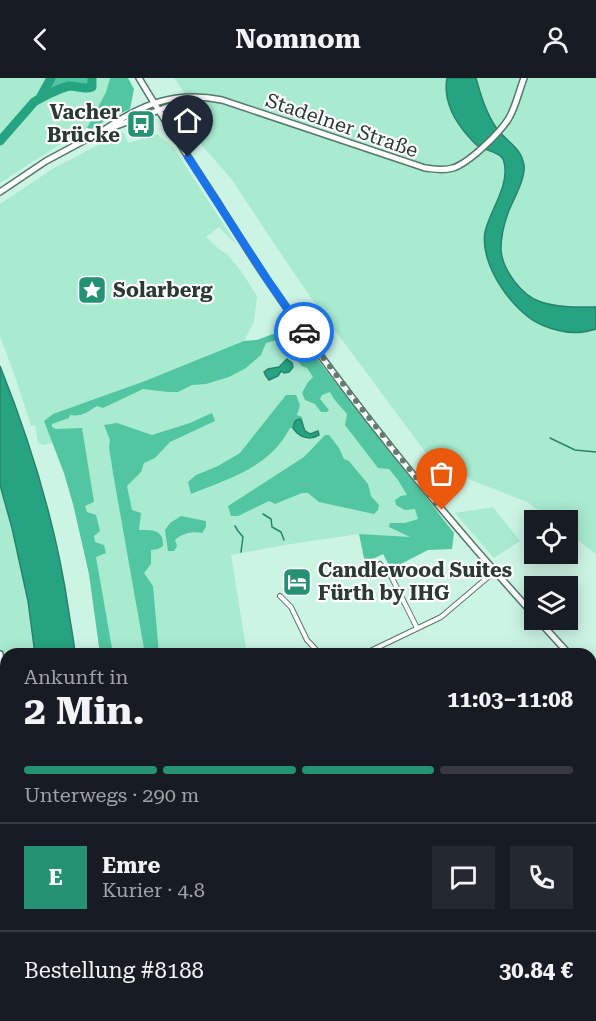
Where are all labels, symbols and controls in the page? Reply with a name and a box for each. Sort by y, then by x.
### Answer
icon: back [24,23,57,56]
text: Nomnom [235,23,361,55]
icon: person [539,23,572,56]
street label: Stadelner Straße [263,88,421,162]
pin [162,95,213,157]
place label: Vacher Brücke [47,100,120,147]
icon: home [171,104,204,137]
bus stop icon: Vacher Brücke [125,108,157,140]
place icon: Solarberg [76,274,108,306]
place label: Solarberg [113,278,213,302]
courier [274,302,334,362]
icon: car [288,316,321,349]
pin [416,448,467,510]
icon: bag [425,457,458,490]
map controls [524,510,578,630]
button: locate [524,510,578,564]
place label: Candlewood Suites Fürth by IHG [318,558,512,605]
hotel icon: Candlewood Suites Fürth by IHG [281,566,313,598]
button: layers [524,576,578,630]
text: Ankunft in [24,665,128,689]
text: 11:03–11:08 [447,687,573,712]
text: 2 Min. [24,688,145,734]
text: Unterwegs · 290 m [24,783,199,807]
button: chat [432,846,495,909]
button: phone [510,846,573,909]
text: Emre [102,853,160,878]
text: E [48,865,63,890]
text: Kurier · 4.8 [102,878,205,902]
text: Bestellung #8188 [24,958,204,983]
text: 30.84 € [499,958,573,983]

